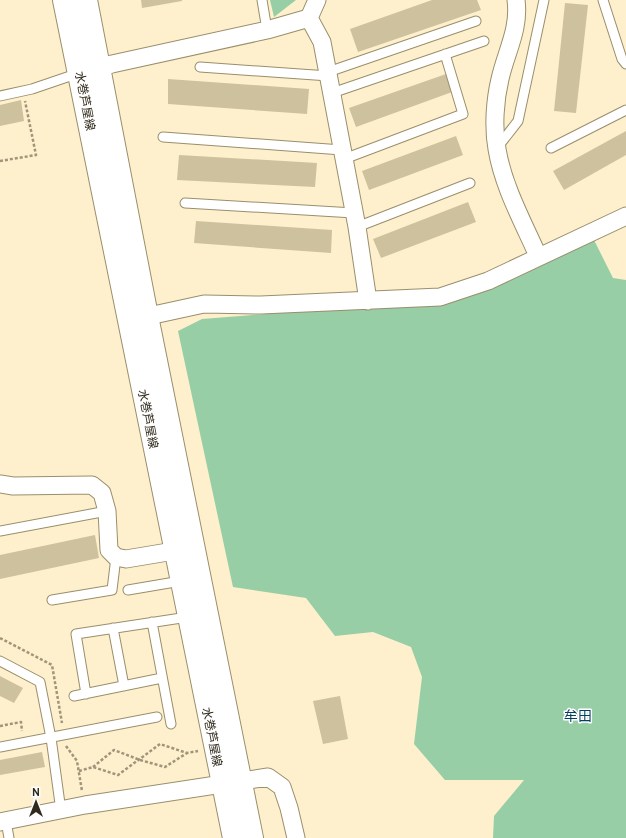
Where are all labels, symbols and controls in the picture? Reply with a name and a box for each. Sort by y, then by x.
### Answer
street label: 水巻芦屋線 [70,70,98,132]
street label: 水巻芦屋線 [133,388,161,450]
street label: 水巻芦屋線 [197,706,225,768]
district label: 牟田 [564,709,592,726]
north arrow [16,782,56,822]
text: N [32,786,40,800]

